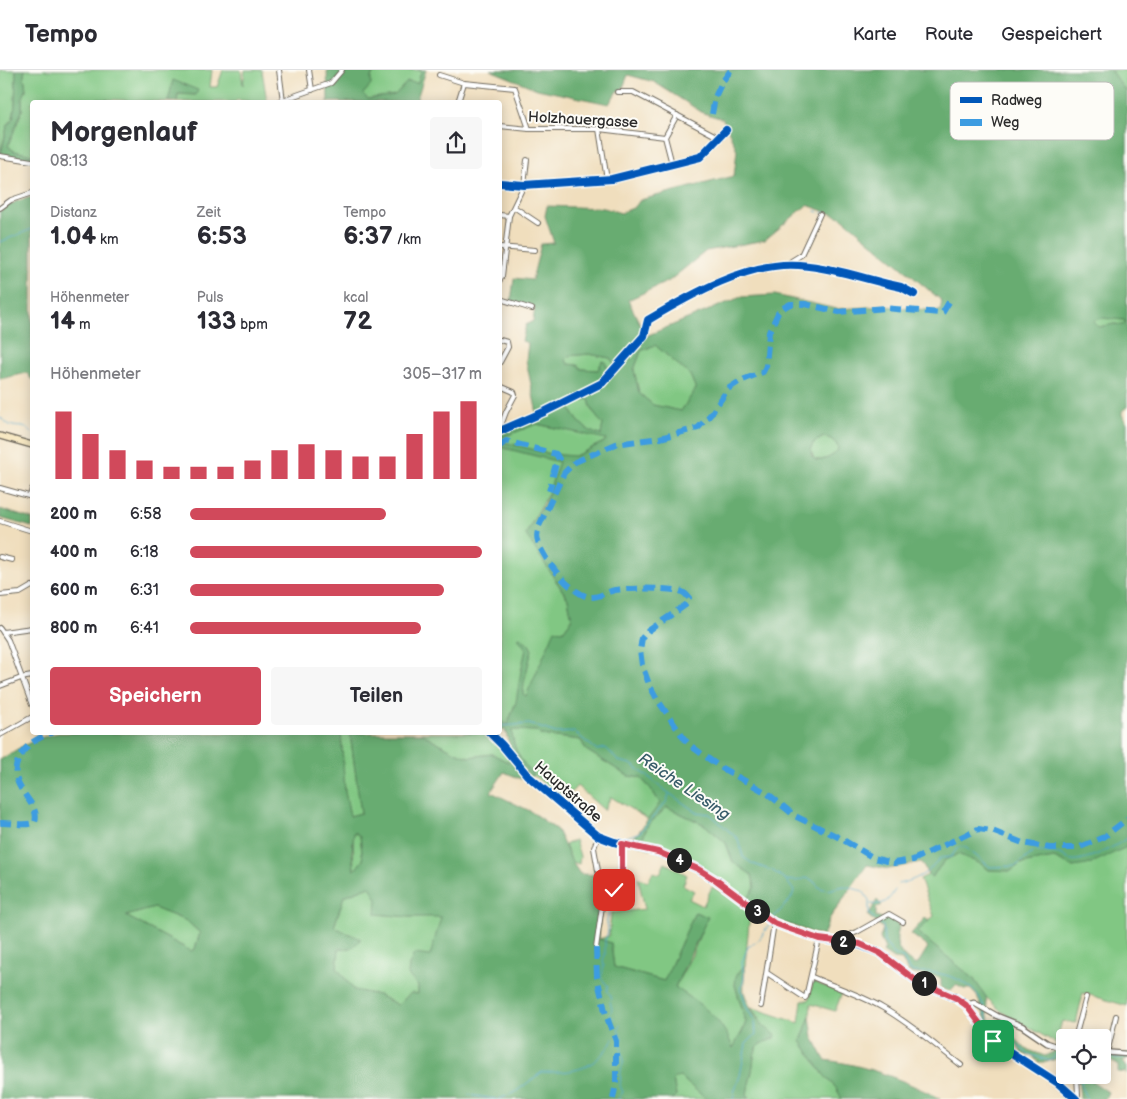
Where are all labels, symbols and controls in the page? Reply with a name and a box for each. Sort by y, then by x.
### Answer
text: Tempo [25,20,98,49]
text: Karte [853,24,897,45]
text: Route [925,24,973,45]
text: Gespeichert [1001,24,1102,45]
legend [950,82,1114,140]
text: Radweg [991,92,1042,109]
street label: Holzhauergasse [528,108,639,132]
text: Weg [991,114,1019,131]
text: Morgenlauf [50,116,197,149]
button: share [430,117,482,169]
text: 08:13 [50,152,88,171]
text: Distanz [50,204,97,221]
text: Zeit [197,204,221,221]
text: Tempo [343,204,386,221]
text: 1.04 [50,221,96,252]
text: 6:53 [197,221,247,252]
text: 6:37 [343,221,393,252]
text: km [96,231,119,248]
text: /km [393,231,421,248]
text: Höhenmeter [50,289,129,306]
text: Puls [197,289,223,306]
text: kcal [343,289,368,306]
text: 14 [50,306,75,337]
text: 133 [197,306,236,337]
text: 72 [343,306,372,337]
text: m [75,316,91,333]
text: bpm [236,316,268,333]
text: Höhenmeter [50,365,140,384]
text: 305–317 m [403,365,482,384]
text: 200 m [50,505,97,524]
text: 6:58 [130,505,162,524]
text: 400 m [50,543,97,562]
text: 6:18 [130,543,159,562]
text: 600 m [50,581,98,600]
text: 6:31 [130,581,159,600]
text: 800 m [50,619,98,638]
text: 6:41 [130,619,159,638]
button: Speichern [50,667,261,725]
button: Teilen [271,667,482,725]
water label: Reiche Liesing [635,749,733,825]
street label: Hauptstraße [530,757,606,827]
pin: 4 [666,848,692,872]
text: 4 [675,852,684,869]
pin [593,869,635,911]
icon: check [600,876,628,904]
pin: 3 [744,898,770,924]
text: 3 [753,903,762,920]
pin: 2 [830,930,856,954]
text: 2 [839,934,848,951]
pin: 1 [912,970,936,996]
text: 1 [922,975,927,992]
pin [972,1020,1014,1062]
icon: arrive [979,1027,1007,1055]
map controls [1056,1029,1111,1084]
button: locate [1056,1029,1111,1084]

